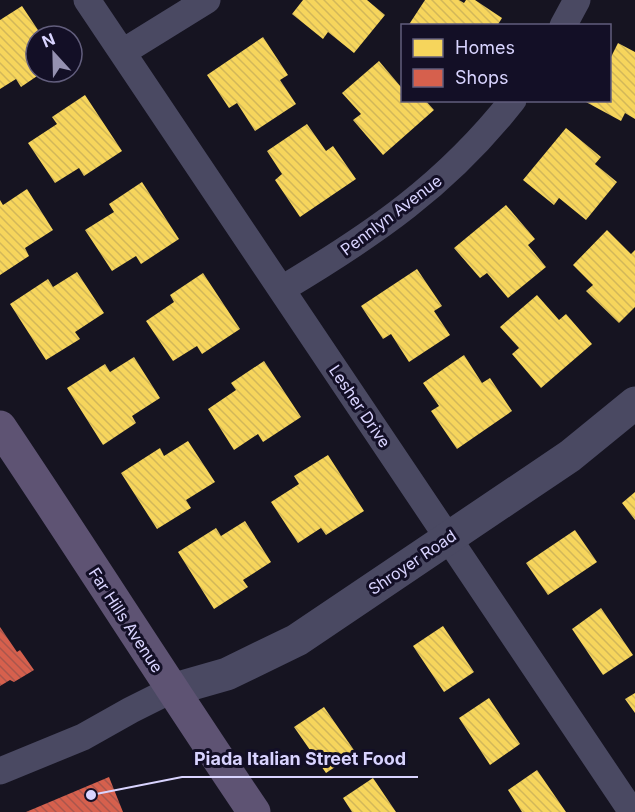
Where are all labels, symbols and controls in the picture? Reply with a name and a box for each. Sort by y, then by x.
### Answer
north arrow [24,24,84,84]
legend [401,24,611,102]
text: N [39,29,58,52]
text: Homes [455,37,515,58]
text: Shops [455,67,509,88]
street label: Pennlyn Avenue [336,170,446,260]
street label: Lesher Drive [325,361,395,451]
street label: Shroyer Road [364,525,460,599]
street label: Far Hills Avenue [85,564,167,676]
callout: Piada Italian Street Food [182,741,418,777]
text: Piada Italian Street Food [194,748,406,769]

